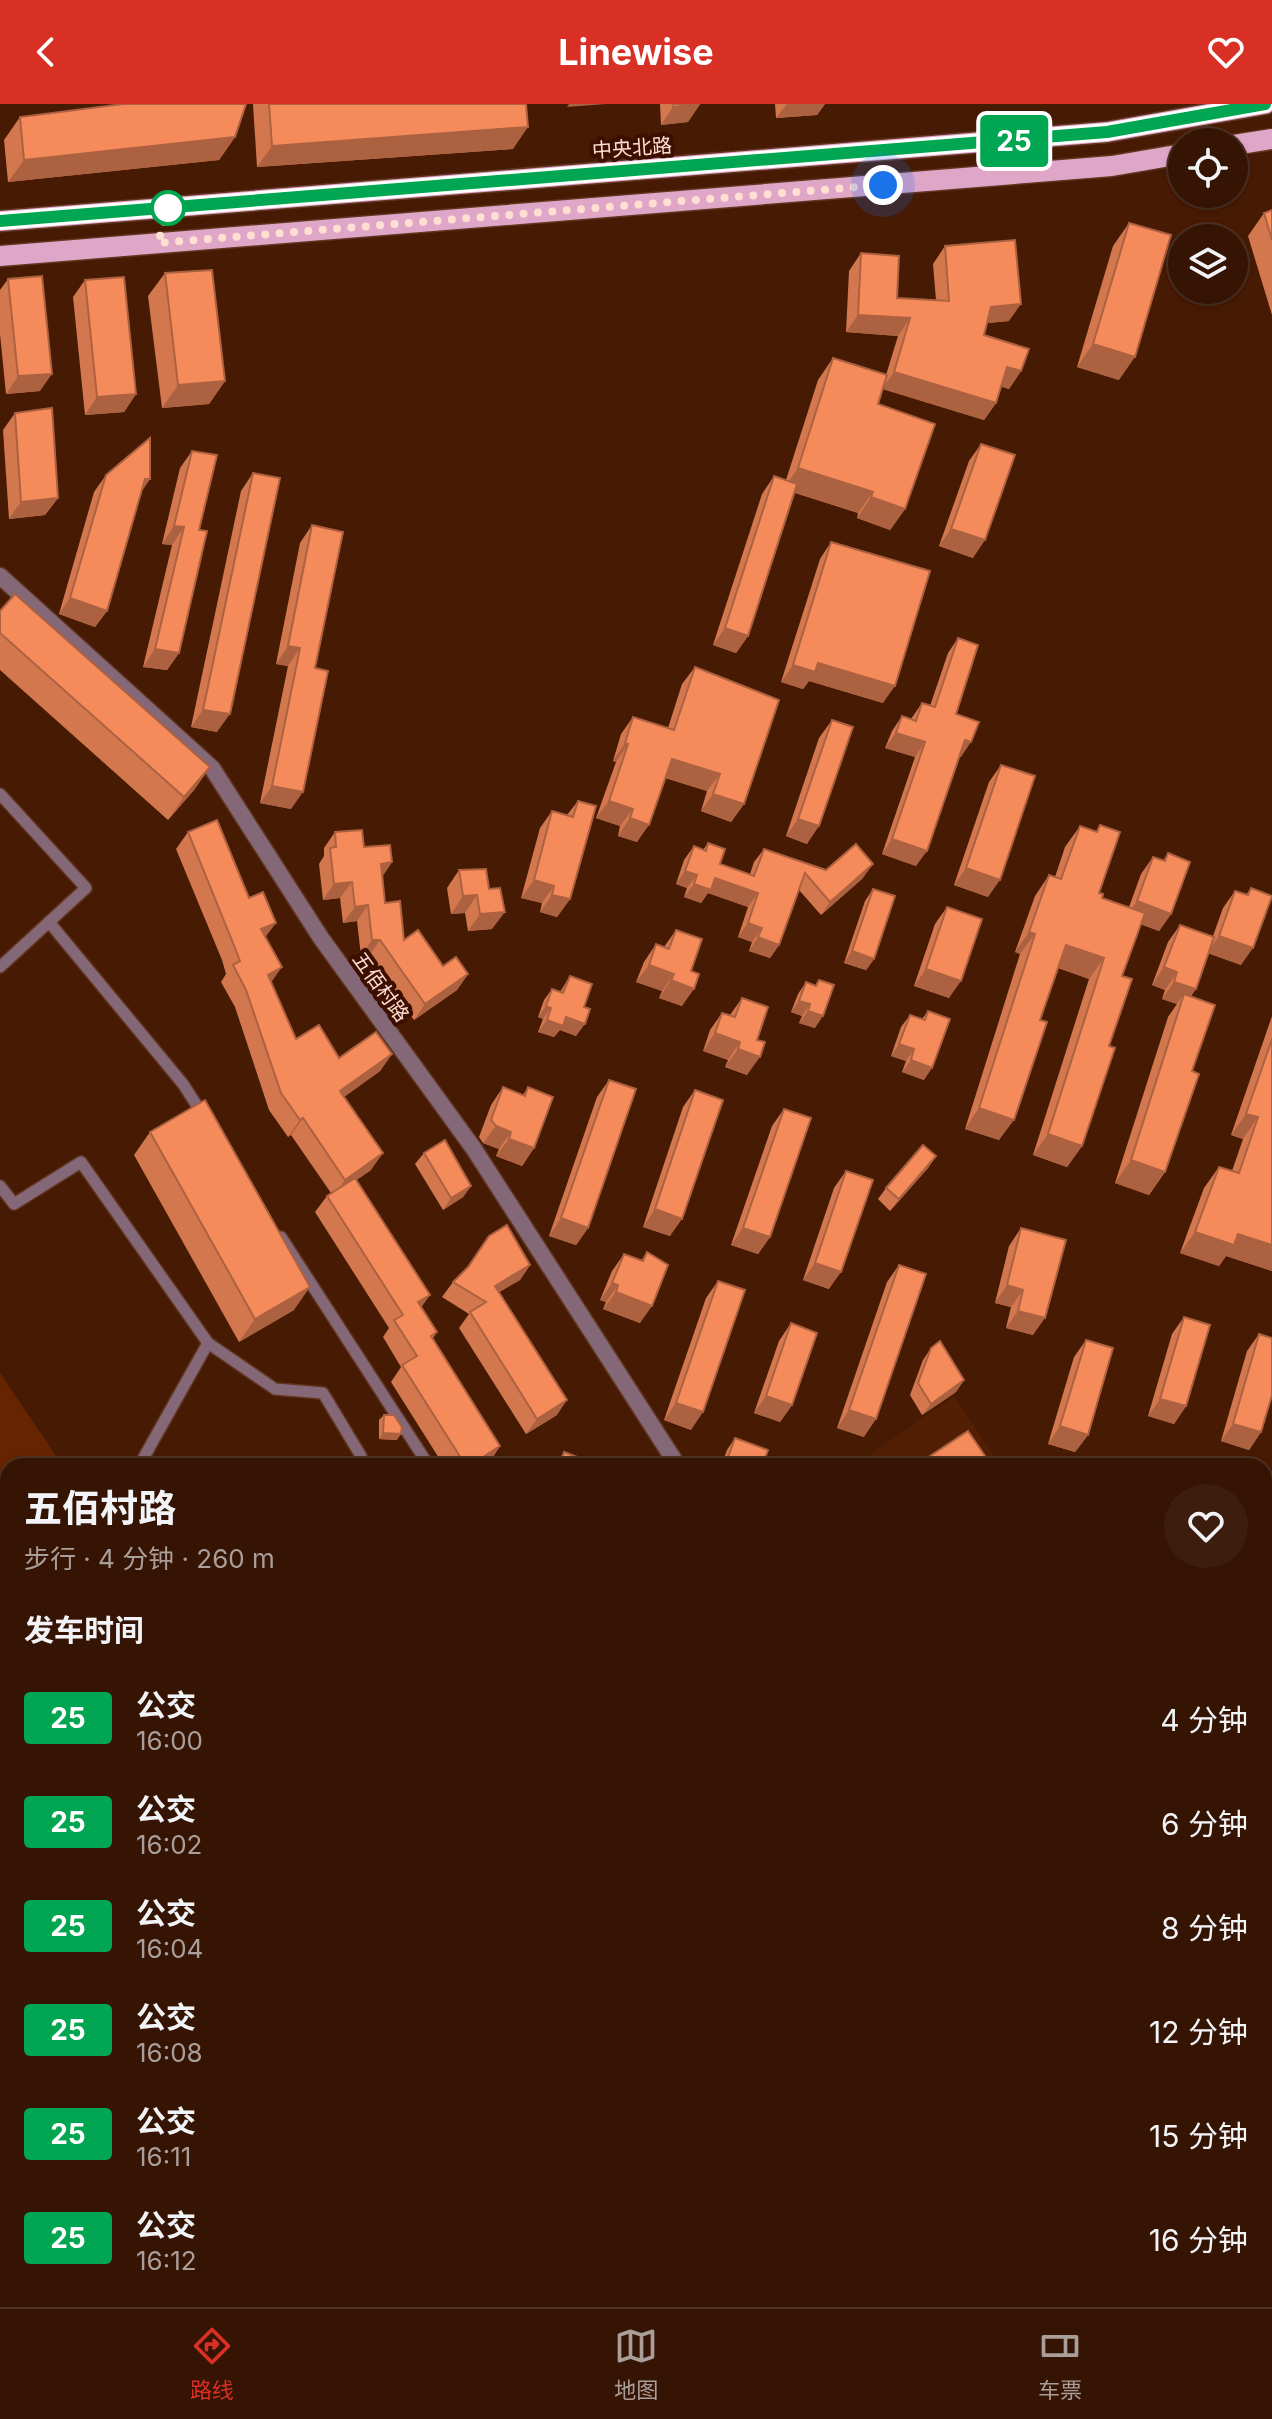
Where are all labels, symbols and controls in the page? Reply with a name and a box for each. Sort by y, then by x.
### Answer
icon: back [24,30,68,74]
text: Linewise [558,30,714,74]
icon: heart [1204,30,1248,74]
line badge: 25 [978,115,1050,167]
text: 25 [996,124,1032,158]
map controls [1168,128,1248,304]
button: locate [1168,128,1248,208]
street label: 中央北路 [591,133,673,163]
your location [863,165,903,205]
unlabelled marker [151,191,185,225]
button: layers [1168,224,1248,304]
street label: 五佰村路 [348,948,414,1026]
button: heart [1164,1484,1248,1568]
text: 五佰村路 [24,1485,176,1531]
text: 步行 · 4 分钟 · 260 m [24,1543,275,1574]
text: 发车时间 [24,1612,144,1648]
text: 公交 [136,1687,196,1723]
text: 25 [50,1701,86,1735]
text: 4 分钟 [1160,1702,1248,1738]
text: 16:00 [136,1725,203,1756]
text: 公交 [136,1791,196,1827]
text: 25 [50,1805,86,1839]
text: 6 分钟 [1161,1806,1248,1842]
text: 16:02 [136,1829,202,1860]
text: 公交 [136,1895,196,1931]
text: 25 [50,1909,86,1943]
text: 8 分钟 [1161,1910,1248,1946]
text: 16:04 [136,1933,203,1964]
text: 公交 [136,1999,196,2035]
text: 25 [50,2013,86,2047]
text: 12 分钟 [1149,2014,1248,2050]
text: 16:08 [136,2037,203,2068]
text: 公交 [136,2103,196,2139]
text: 25 [50,2117,86,2151]
text: 15 分钟 [1149,2118,1248,2154]
text: 16:11 [136,2141,191,2172]
text: 公交 [136,2207,196,2243]
text: 25 [50,2221,86,2255]
text: 16 分钟 [1149,2222,1248,2258]
text: 16:12 [136,2245,197,2276]
tab: 路线 [190,2324,234,2404]
tab: 地图 [614,2324,658,2404]
tab: 车票 [1038,2324,1082,2404]

